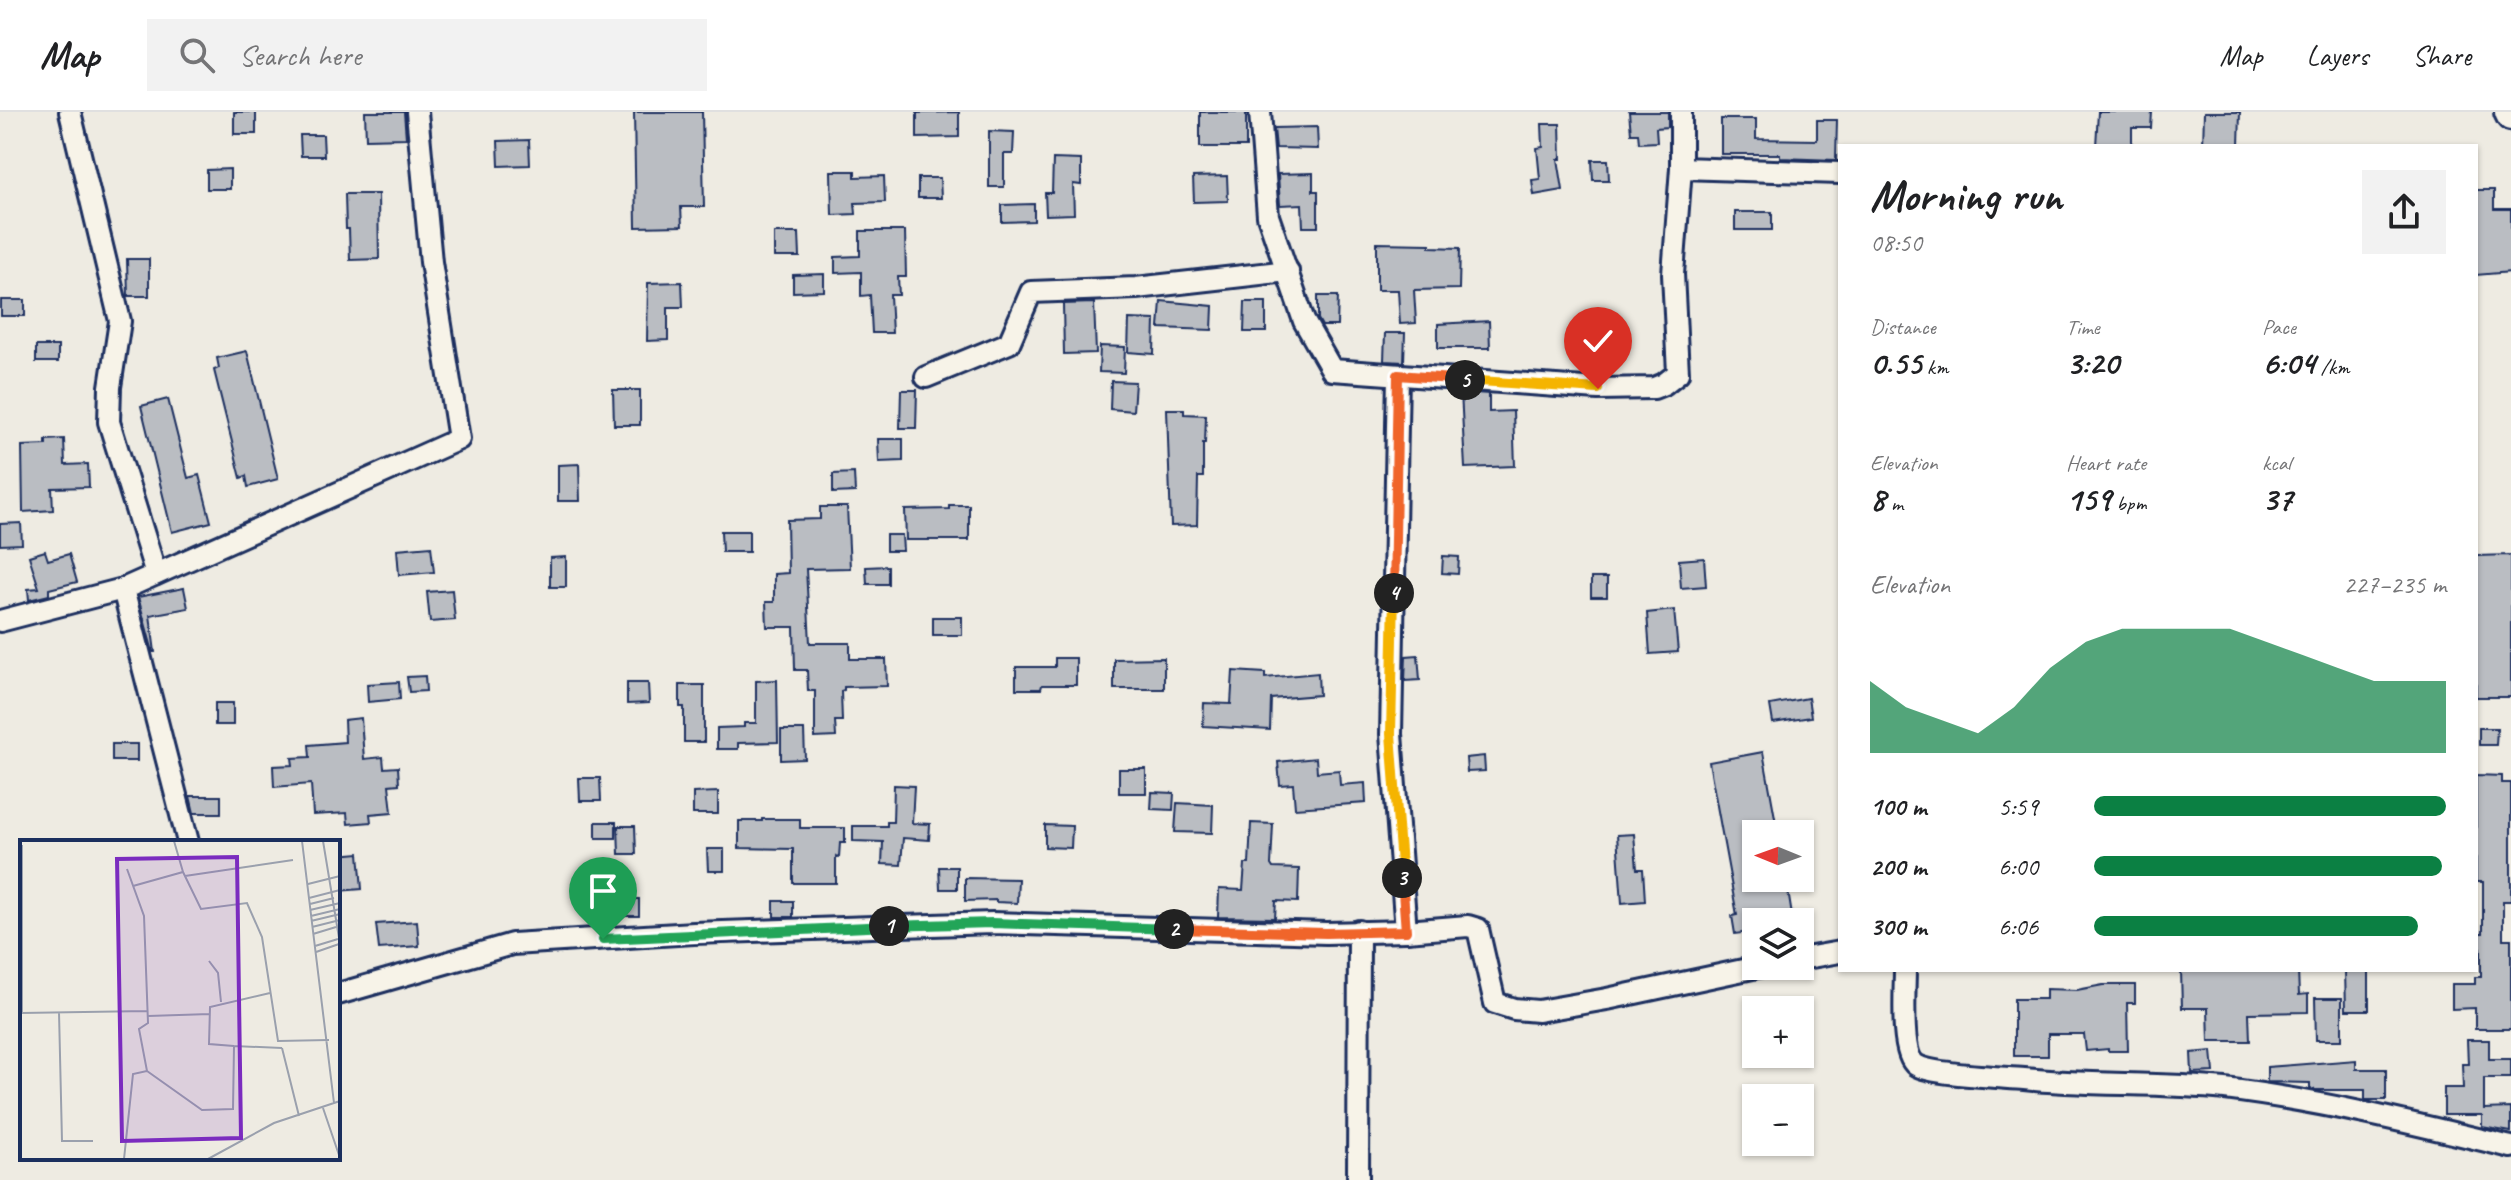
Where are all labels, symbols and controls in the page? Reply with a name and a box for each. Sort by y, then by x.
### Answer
search box [147,19,707,91]
text: Map [40,32,99,79]
icon: search [175,33,219,77]
text: Search here [239,36,361,74]
text: Map [2220,38,2263,73]
text: Layers [2307,38,2368,73]
text: Share [2412,38,2471,73]
text: Morning run [1870,168,2062,223]
button: share [2362,170,2446,254]
text: 08:50 [1870,226,1922,259]
pin [1564,307,1632,389]
text: Distance [1870,313,1936,341]
text: Time [2066,313,2100,341]
text: Pace [2262,313,2296,341]
icon: check [1576,319,1620,363]
text: 0.55 [1870,341,1922,384]
text: 3:20 [2066,341,2119,384]
text: 6:04 [2262,341,2315,384]
text: km [1922,353,1948,381]
text: /km [2315,353,2349,381]
pin: 5 [1445,360,1485,400]
text: 5 [1460,366,1470,394]
text: Elevation [1870,449,1938,477]
text: Heart rate [2066,449,2146,477]
text: kcal [2262,449,2291,477]
text: 8 [1870,477,1885,520]
text: 159 [2066,477,2111,520]
text: 37 [2262,477,2292,520]
text: m [1885,489,1903,517]
text: bpm [2111,489,2146,517]
text: Elevation [1870,568,1950,601]
text: 227–235 m [2343,568,2446,601]
pin: 4 [1374,573,1414,613]
text: 4 [1389,579,1399,607]
text: 100 m [1870,790,1926,823]
text: 5:59 [1998,790,2038,823]
north arrow [1742,820,1814,892]
map controls [1742,820,1814,1156]
inset map [20,840,340,1160]
text: 200 m [1870,850,1926,883]
text: 6:00 [1998,850,2038,883]
pin [569,857,637,939]
pin: 3 [1382,858,1422,898]
text: 3 [1397,864,1407,892]
icon: arrive [581,869,625,913]
pin: 1 [869,906,909,946]
button: layers [1742,908,1814,980]
pin: 2 [1154,909,1194,949]
text: 300 m [1870,910,1926,943]
text: 6:06 [1998,910,2038,943]
text: 1 [884,912,894,940]
text: 2 [1169,915,1179,943]
button: + [1742,996,1814,1068]
button: − [1742,1084,1814,1156]

